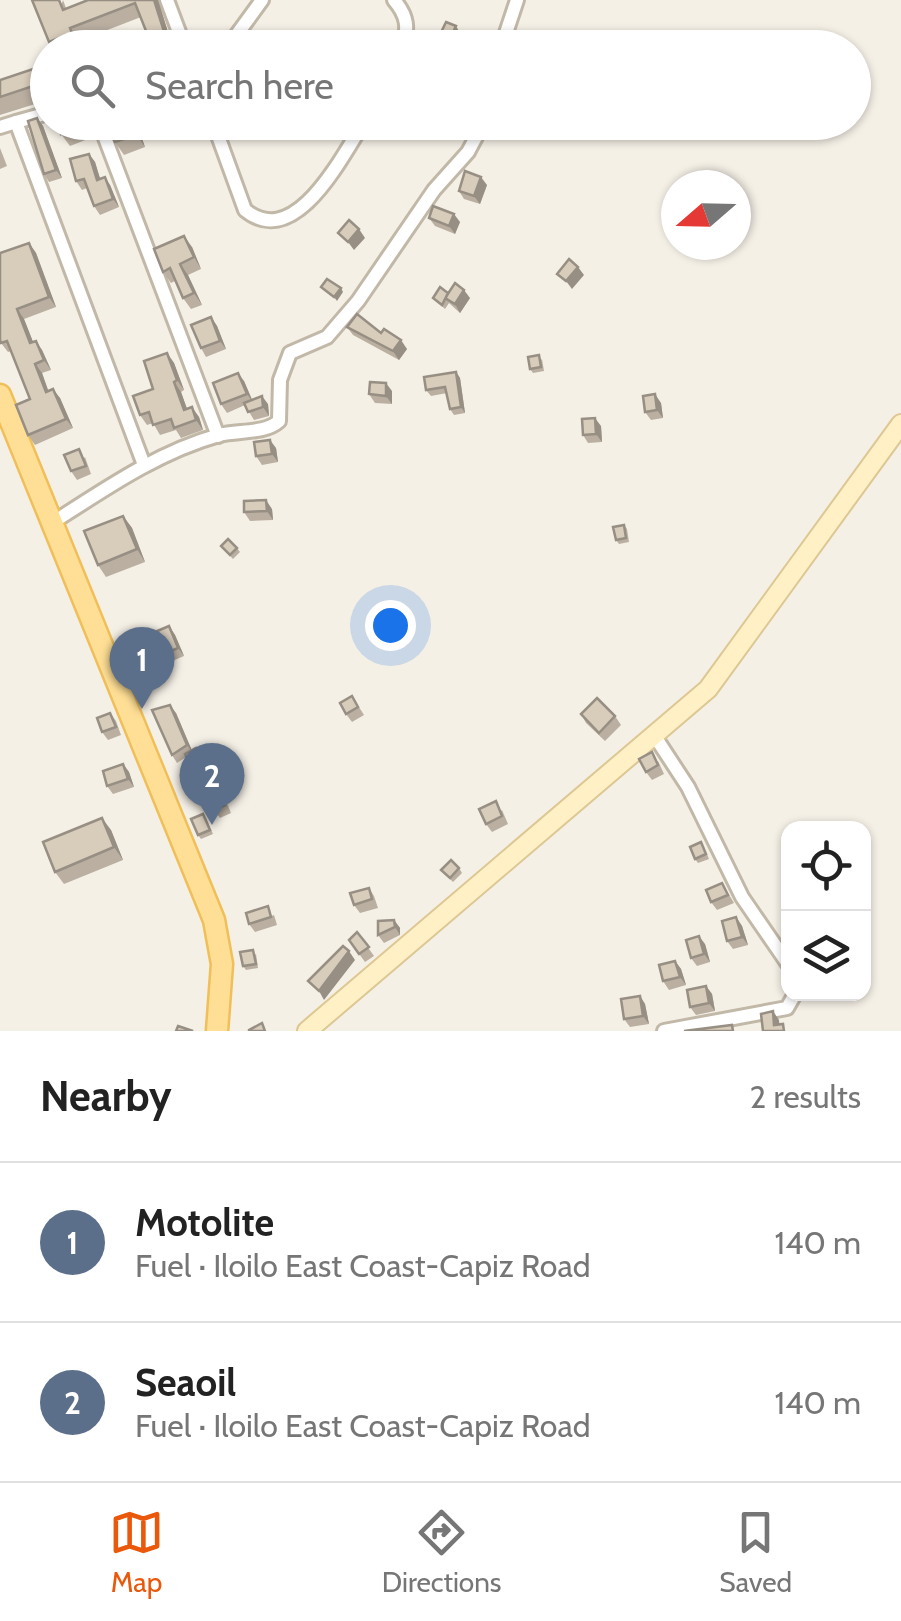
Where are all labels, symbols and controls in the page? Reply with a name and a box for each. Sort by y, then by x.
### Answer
search box [30,30,871,140]
icon: search [65,58,120,113]
text: Search here [145,62,334,109]
north arrow [661,170,751,260]
your location [365,600,416,651]
pin: 1 [110,626,174,709]
pin: 2 [180,742,244,825]
map controls [781,821,871,1001]
button: locate [781,821,871,911]
button: layers [781,911,871,1001]
text: Nearby [40,1070,172,1122]
text: 2 results [750,1077,861,1116]
text: Motolite [135,1199,274,1246]
text: 1 [67,1223,78,1262]
text: 140 m [774,1223,861,1262]
text: Fuel · Iloilo East Coast-Capiz Road [135,1246,591,1285]
text: Seaoil [135,1359,236,1406]
text: 2 [64,1383,81,1422]
text: 140 m [774,1383,861,1422]
text: Fuel · Iloilo East Coast-Capiz Road [135,1406,591,1445]
tab: Map [109,1505,164,1599]
tab: Directions [382,1505,501,1599]
tab: Saved [719,1505,792,1599]

